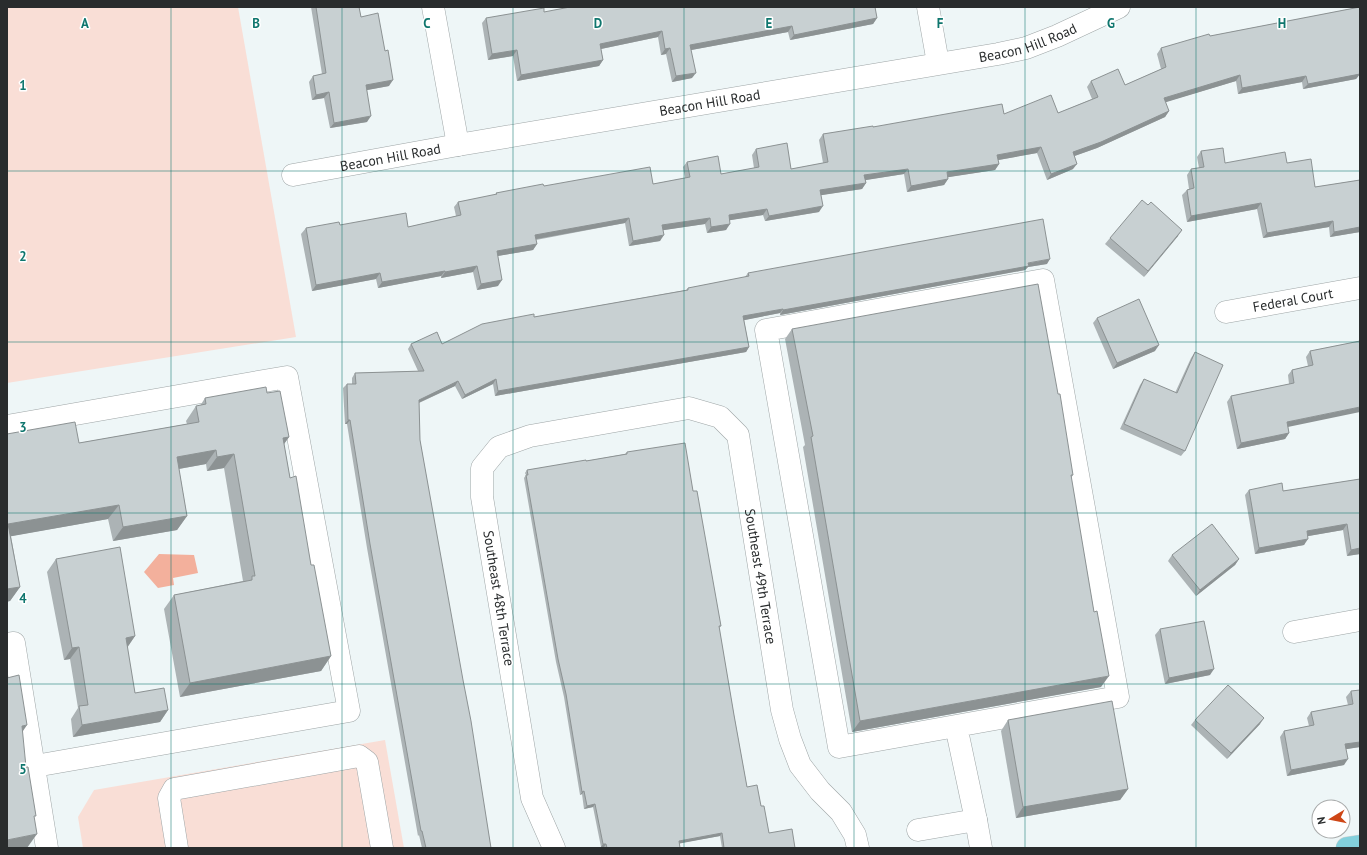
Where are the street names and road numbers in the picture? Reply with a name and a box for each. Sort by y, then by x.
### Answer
street label: Beacon Hill Road [977,19,1080,66]
street label: Beacon Hill Road [658,85,762,120]
street label: Beacon Hill Road [339,139,442,175]
street label: Federal Court [1251,284,1335,316]
street label: Southeast 49th Terrace [741,507,780,645]
street label: Southeast 48th Terrace [479,529,519,667]

